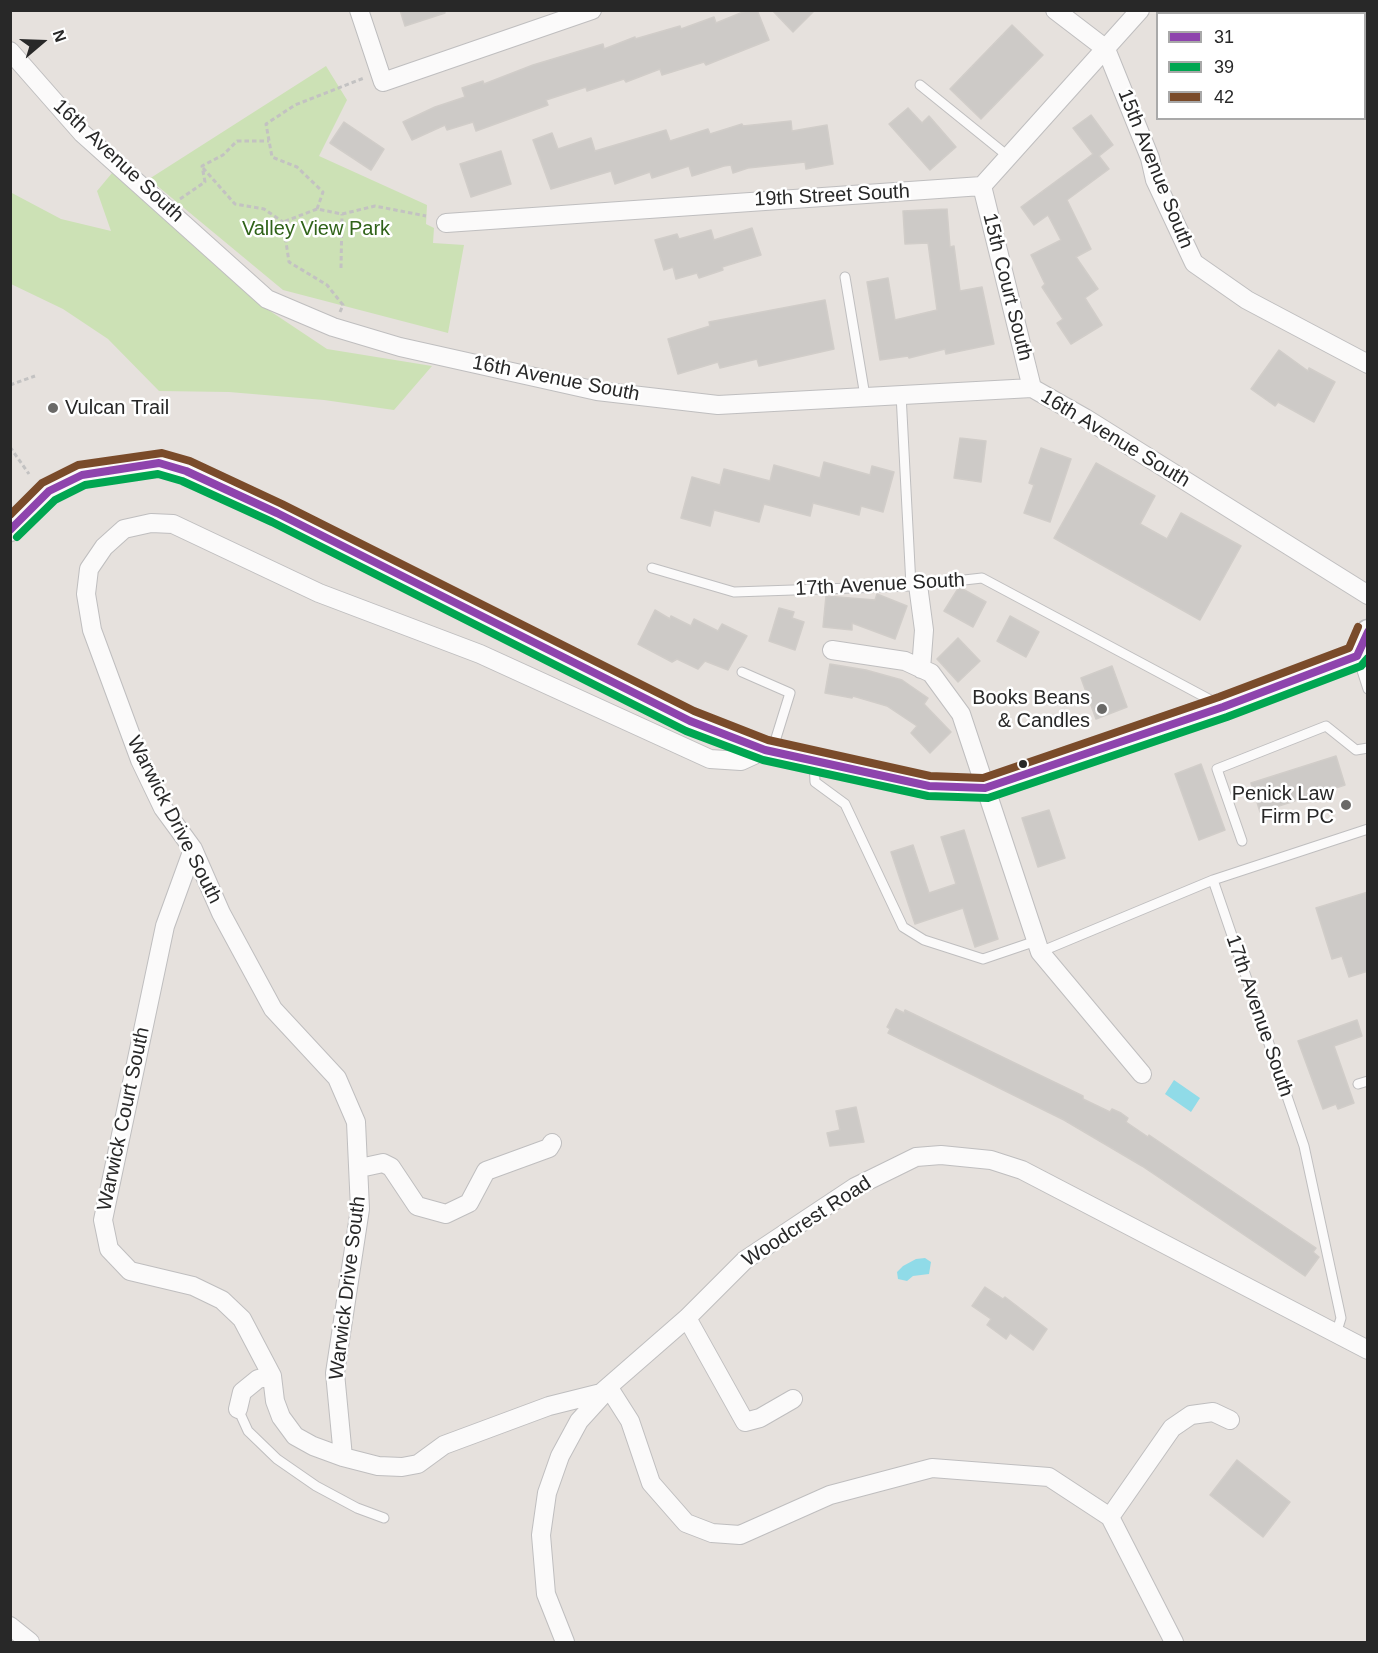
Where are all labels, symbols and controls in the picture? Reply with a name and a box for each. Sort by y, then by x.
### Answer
north arrow [12,12,72,72]
legend [1156,12,1366,120]
text: 31 [1214,27,1234,47]
text: N [50,28,69,44]
text: 39 [1214,57,1234,77]
street label: 15th Avenue South [1112,86,1198,252]
text: 42 [1214,87,1234,107]
street label: 16th Avenue South [48,94,188,228]
street label: 19th Street South [754,180,910,212]
street label: 15th Court South [977,211,1037,363]
park label: Valley View Park [242,217,390,241]
street label: 16th Avenue South [470,351,642,407]
street label: 16th Avenue South [1036,385,1194,493]
place label: Vulcan Trail [65,396,169,420]
marker: Vulcan Trail [46,401,60,415]
street label: 17th Avenue South [795,569,965,601]
place label: Books Beans & Candles [972,686,1090,733]
marker: Books Beans & Candles [1095,702,1109,716]
street label: Warwick Drive South [121,732,227,908]
unlabelled marker [1017,758,1029,770]
place label: Penick Law Firm PC [1232,782,1334,829]
marker: Penick Law Firm PC [1339,798,1353,812]
street label: 17th Avenue South [1220,932,1298,1100]
street label: Warwick Court South [93,1025,155,1213]
street label: Woodcrest Road [738,1171,876,1273]
street label: Warwick Drive South [325,1195,371,1381]

